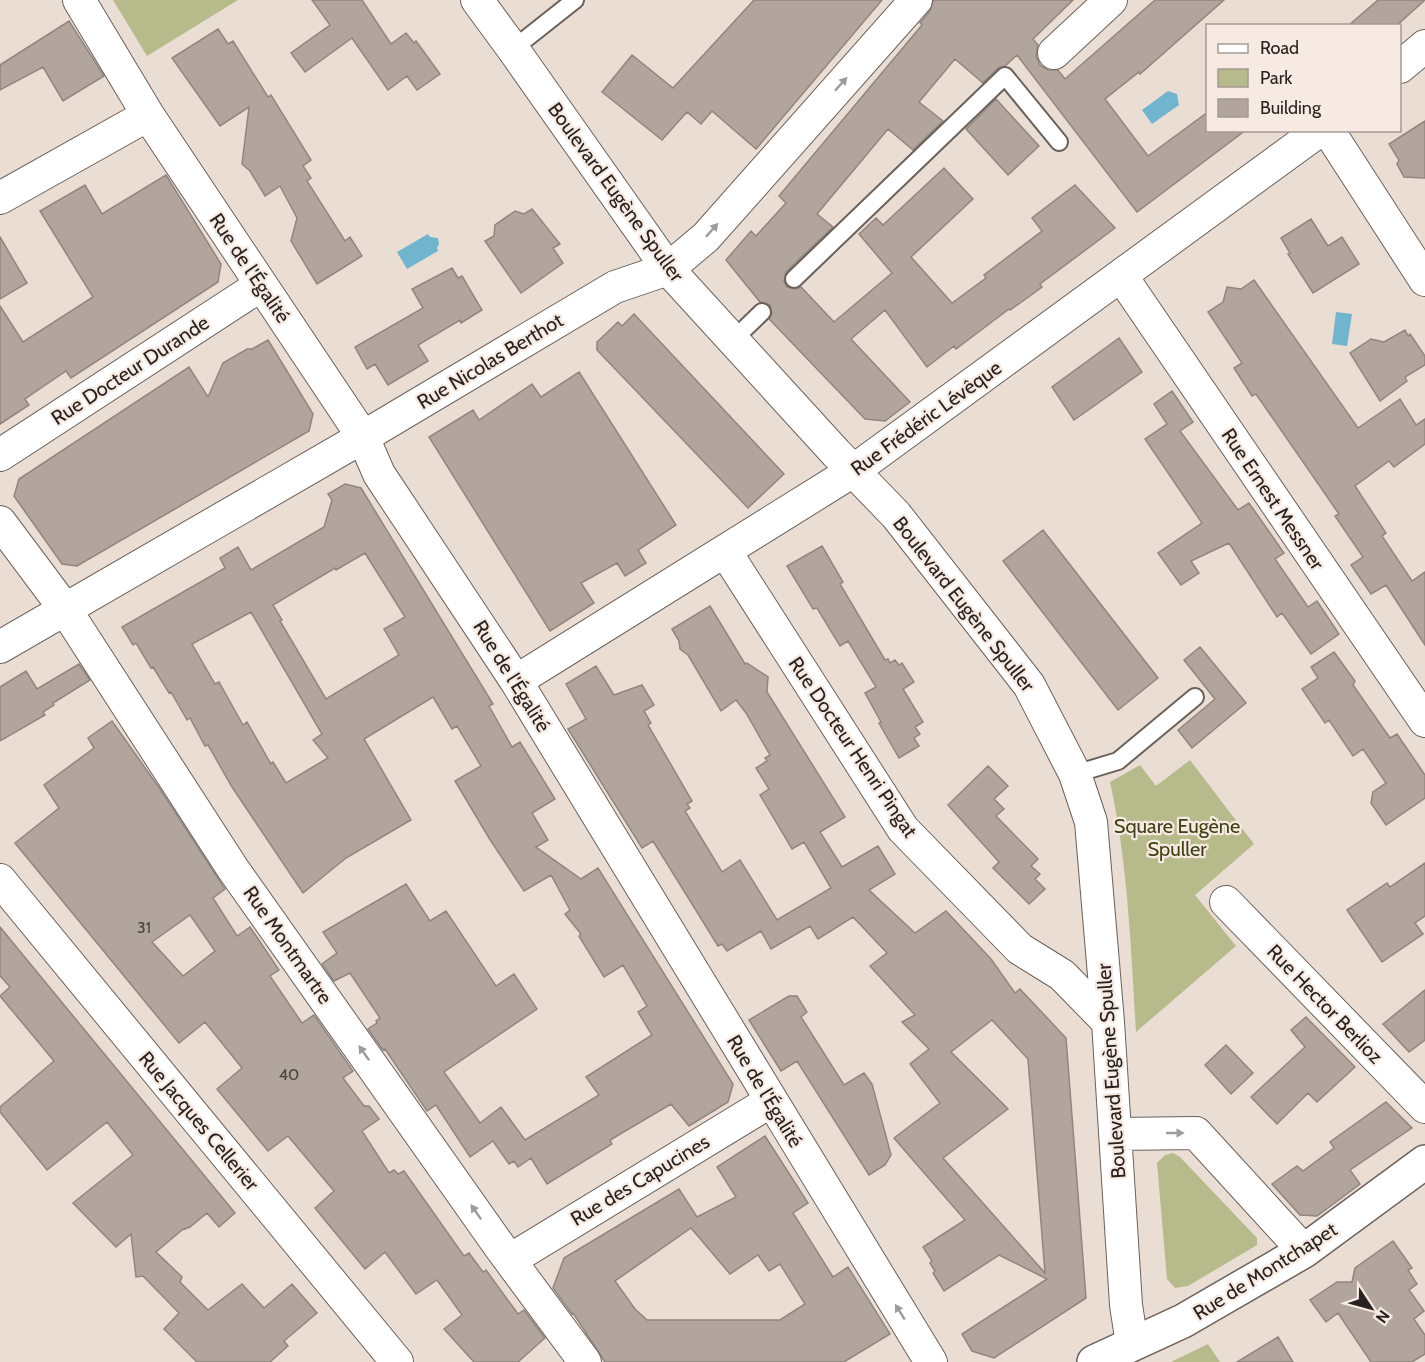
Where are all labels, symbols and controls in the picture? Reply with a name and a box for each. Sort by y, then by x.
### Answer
legend [1206,24,1401,132]
text: Road [1260,37,1299,59]
text: Park [1260,67,1293,89]
one-way arrow [834,77,847,92]
text: Building [1260,97,1322,119]
street label: Boulevard Eugène Spuller [543,98,689,287]
street label: Rue de l'Égalité [205,209,295,327]
one-way arrow [705,223,718,238]
street label: Rue Nicolas Berthot [413,308,568,414]
street label: Rue Docteur Durande [47,310,213,430]
street label: Rue Frédéric Lévêque [846,355,1006,481]
street label: Rue Ernest Messner [1217,424,1330,575]
street label: Boulevard Eugène Spuller [888,512,1040,697]
street label: Rue de l'Égalité [468,616,556,736]
street label: Rue Docteur Henri Pingat [784,652,923,842]
park label: Square Eugène Spuller [1114,814,1240,861]
street label: Rue Montmartre [239,881,337,1009]
house number: 31 [137,918,151,937]
street label: Rue Hector Berlioz [1262,939,1388,1069]
street label: Boulevard Eugène Spuller [1091,962,1130,1179]
street label: Rue de l'Égalité [722,1030,808,1152]
one-way arrow [359,1045,370,1061]
street label: Rue Jacques Cellerier [134,1047,265,1196]
house number: 40 [279,1065,299,1084]
one-way arrow [1165,1128,1184,1138]
street label: Rue des Capucines [566,1129,714,1231]
one-way arrow [470,1205,482,1221]
street label: Rue de Montchapet [1189,1217,1342,1325]
north arrow [1341,1278,1401,1338]
one-way arrow [895,1304,906,1320]
text: N [1372,1306,1394,1327]

